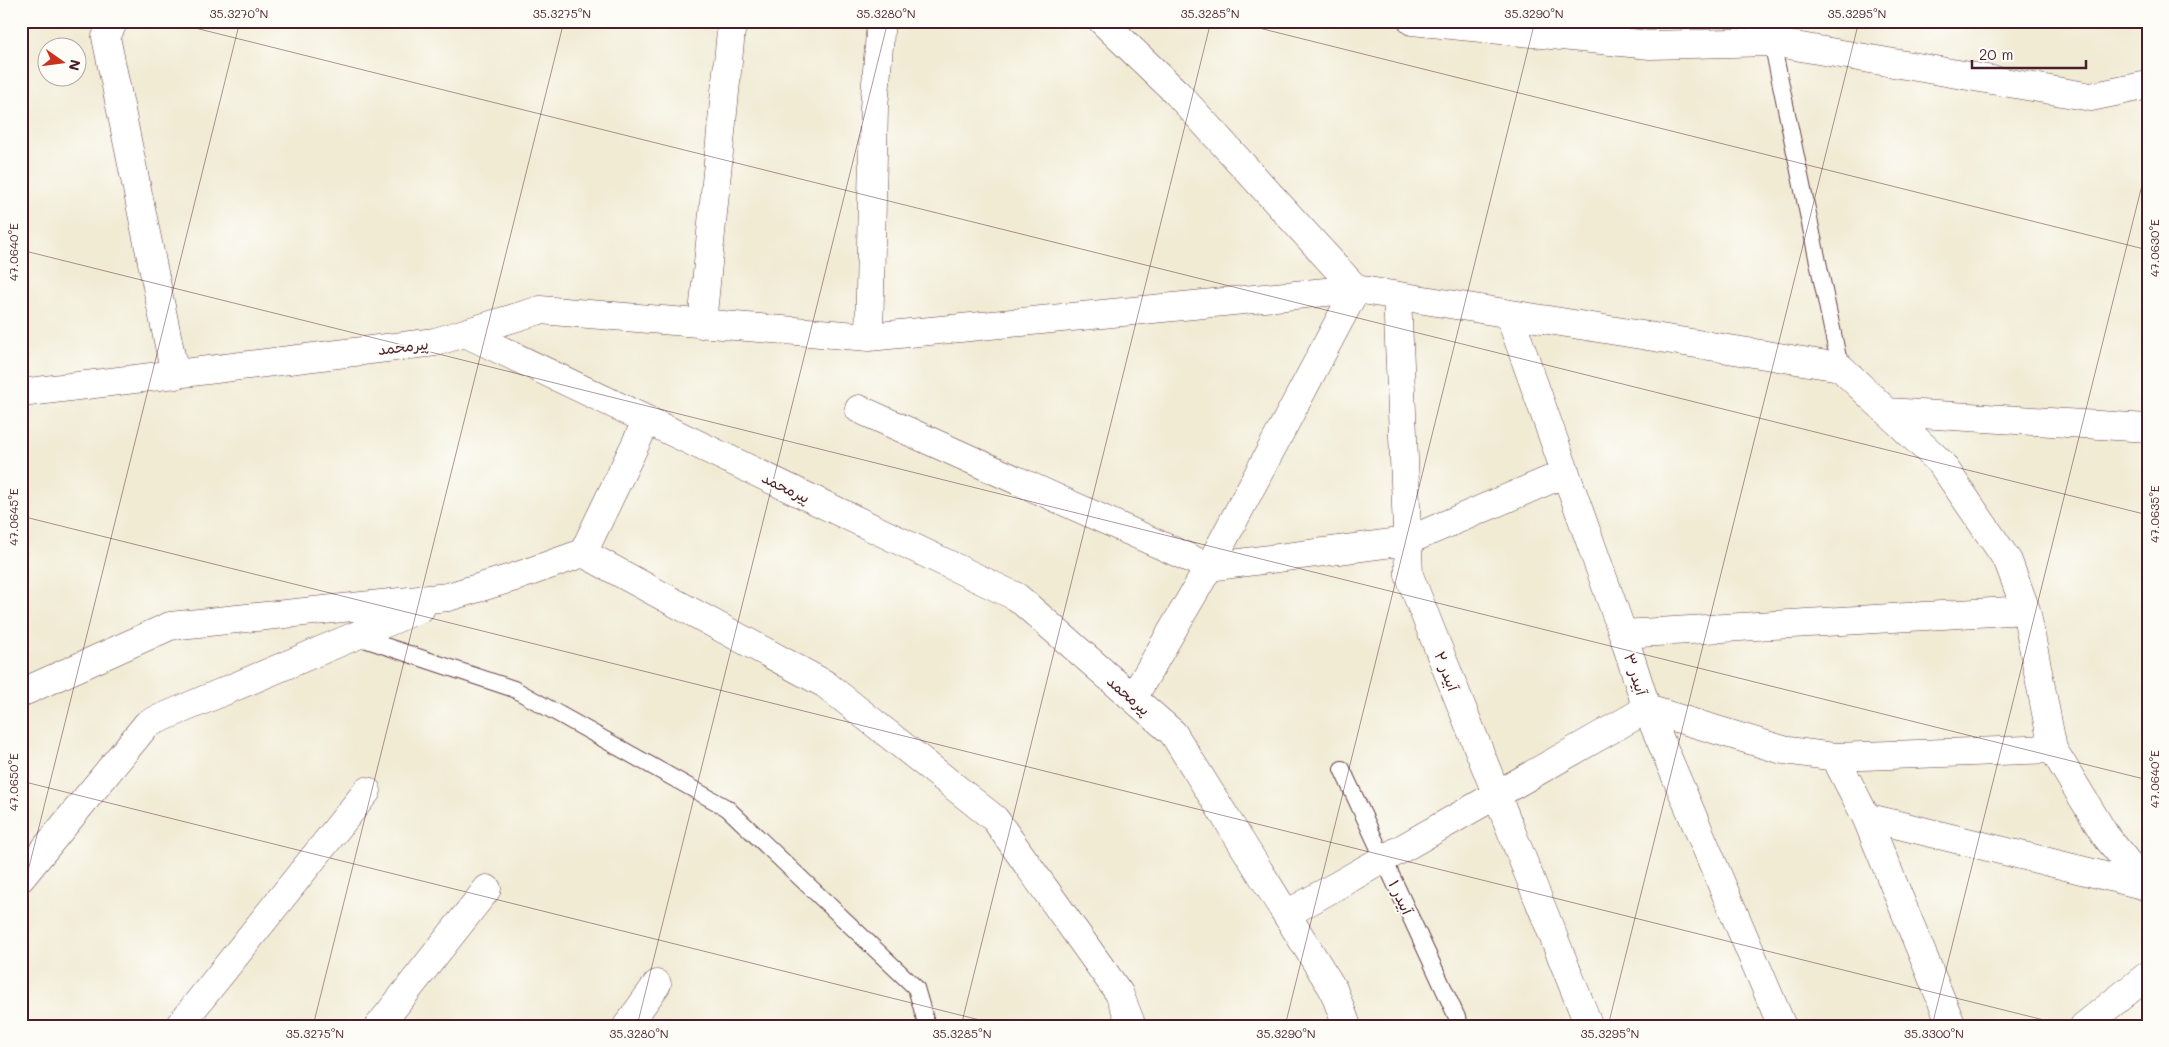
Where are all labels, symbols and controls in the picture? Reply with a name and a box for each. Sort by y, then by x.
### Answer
text: 35.3270°N [210,5,268,21]
text: 35.3275°N [533,5,591,21]
text: 35.3280°N [856,5,916,21]
text: 35.3285°N [1180,5,1240,21]
text: 35.3290°N [1504,5,1564,21]
text: 35.3295°N [1828,5,1886,21]
north arrow [38,38,88,88]
scale bar [1972,38,2085,70]
text: 20 m [1979,44,2013,64]
text: N [65,58,86,73]
text: 47.0630°E [2146,219,2162,277]
text: 47.0640°E [5,223,21,281]
street label: پیرمحمد [376,333,430,360]
street label: پیرمحمد [758,467,813,508]
text: 47.0635°E [2146,485,2162,543]
text: 47.0645°E [5,488,21,546]
street label: آبیدر ۲ [1430,648,1464,695]
street label: آبیدر ۳ [1620,650,1653,699]
street label: پیرمحمد [1103,671,1155,720]
text: 47.0640°E [2146,750,2162,808]
text: 47.0650°E [5,753,21,811]
street label: آبیدر ۱ [1384,876,1418,919]
text: 35.3275°N [286,1025,344,1041]
text: 35.3280°N [609,1025,669,1041]
text: 35.3285°N [932,1025,992,1041]
text: 35.3290°N [1256,1025,1316,1041]
text: 35.3295°N [1581,1025,1639,1041]
text: 35.3300°N [1904,1025,1964,1041]

